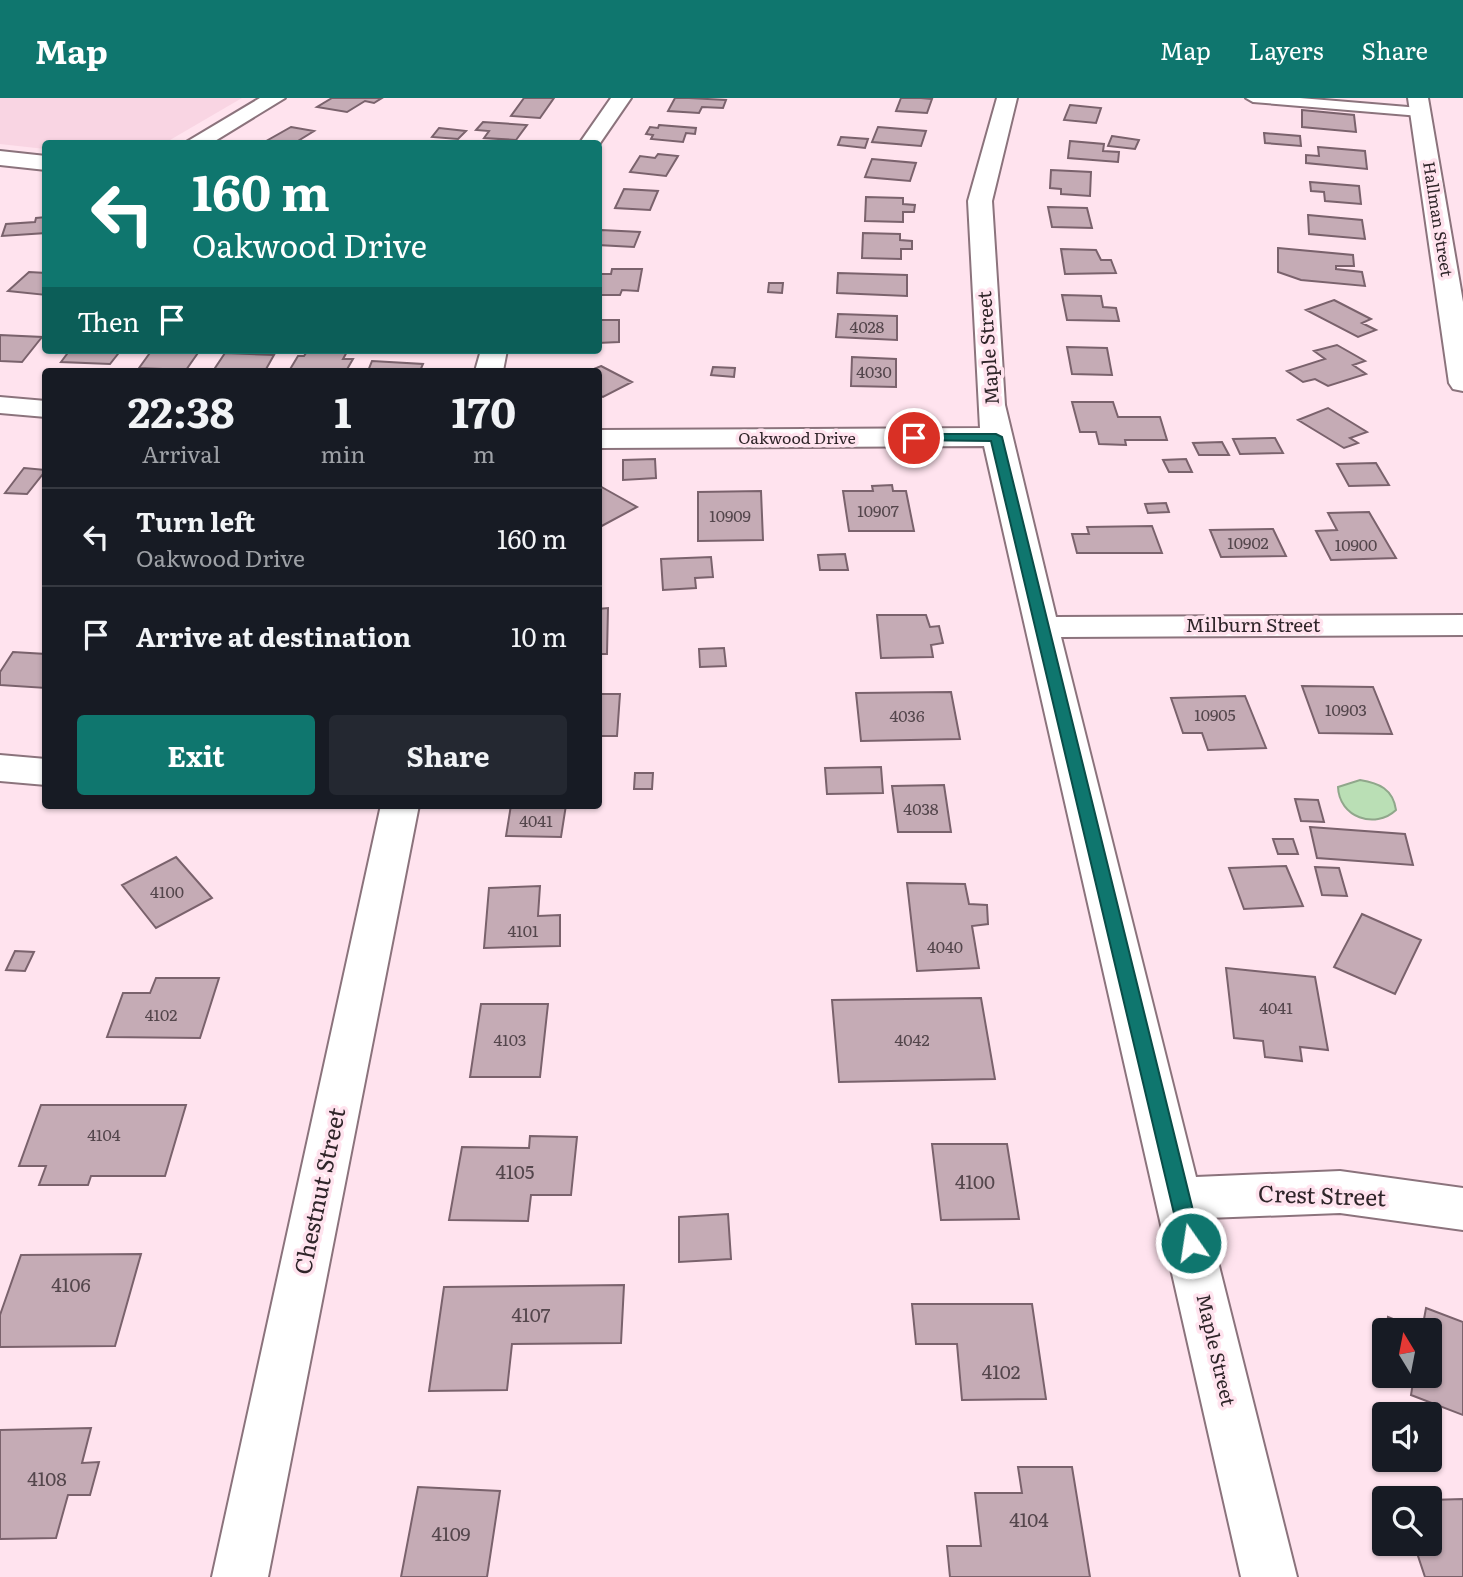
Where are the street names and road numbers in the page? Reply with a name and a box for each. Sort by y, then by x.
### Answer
street label: Hallman Street [1418,160,1460,279]
street label: Maple Street [969,290,1005,406]
street label: Oakwood Drive [738,425,856,449]
street label: Milburn Street [1186,610,1321,638]
street label: Chestnut Street [284,1103,352,1277]
street label: Crest Street [1257,1175,1387,1213]
street label: Maple Street [1190,1291,1244,1409]

